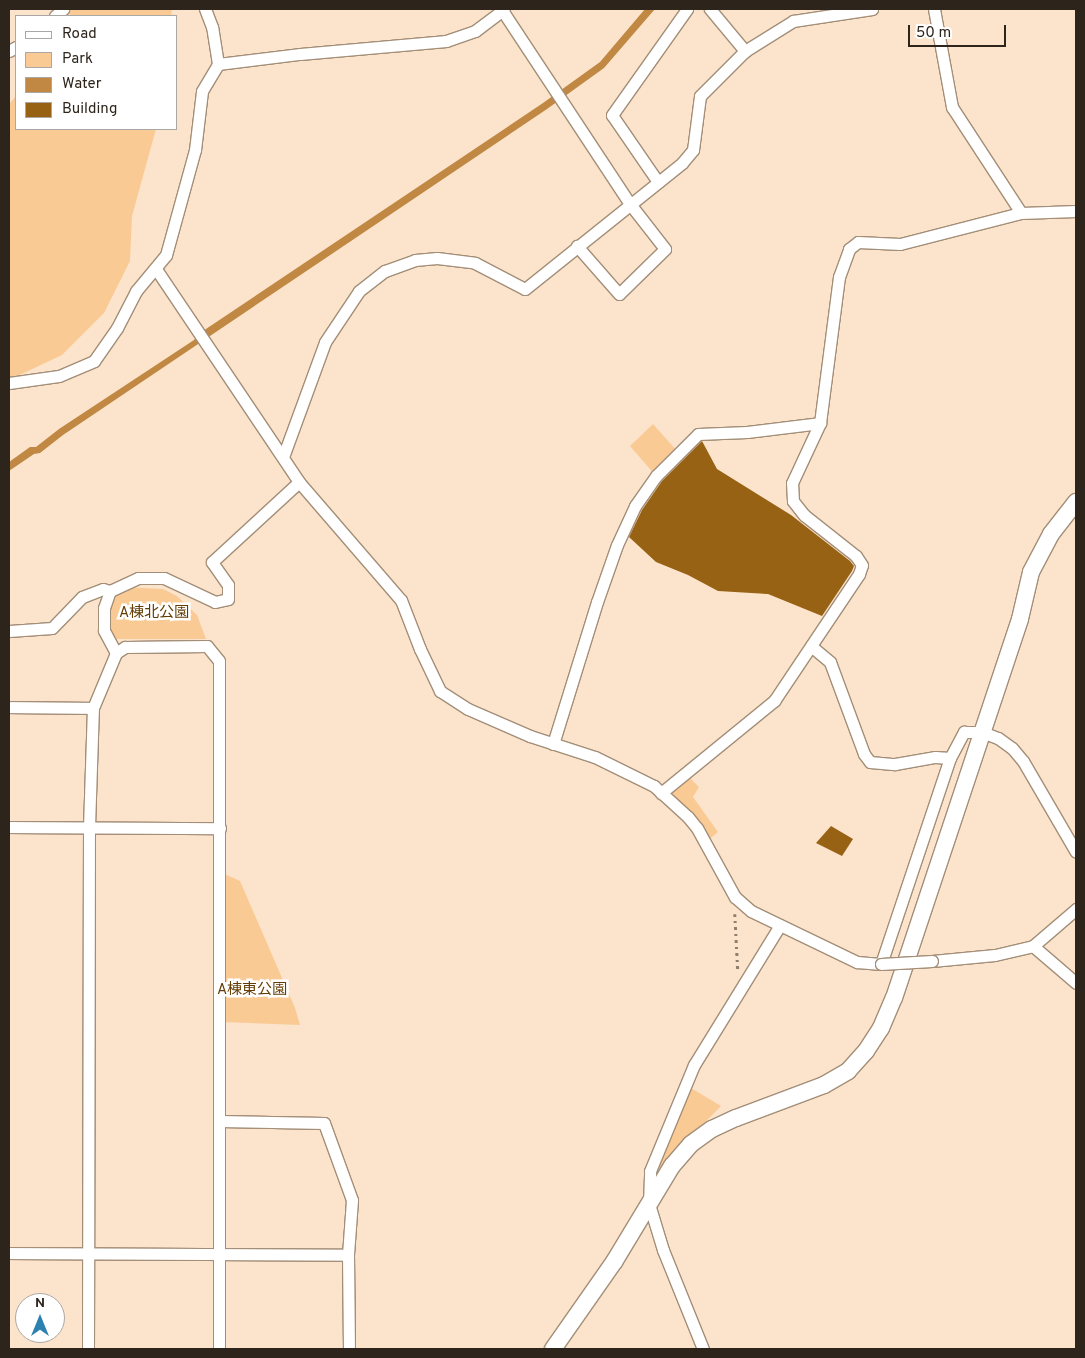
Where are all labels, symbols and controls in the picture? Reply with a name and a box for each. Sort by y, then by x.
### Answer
legend [15,15,178,130]
scale bar [910,15,1008,47]
text: 50 m [916,24,951,43]
text: Road [62,25,97,44]
text: Park [62,50,93,69]
text: Water [62,75,101,94]
text: Building [62,100,117,119]
park label: A棟北公園 [119,605,189,623]
park label: A棟東公園 [217,982,287,1000]
north arrow [15,1293,65,1343]
text: N [35,1295,45,1312]

